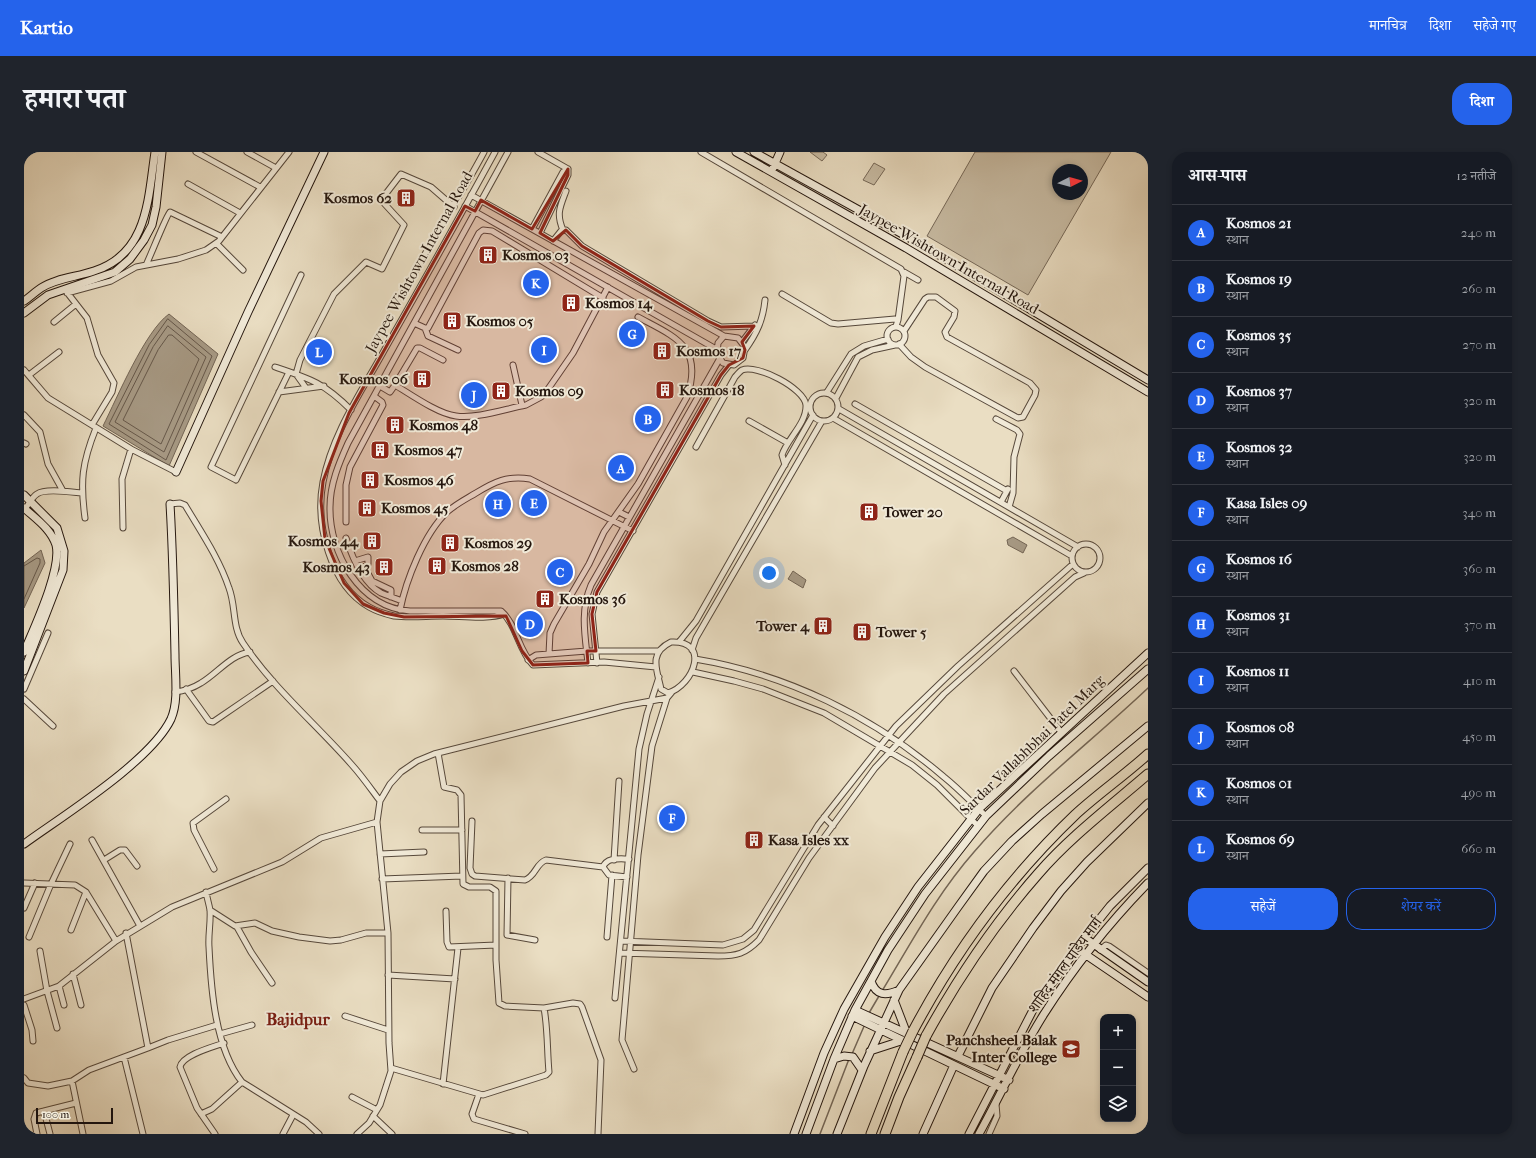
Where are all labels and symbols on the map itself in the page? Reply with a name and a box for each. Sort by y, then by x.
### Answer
north arrow [1052,164,1088,200]
street label: Jaypee Wishtown Internal Road [361,167,477,357]
building icon: Kosmos 62 [395,187,417,209]
place label: Kosmos 62 [324,189,392,207]
street label: Jaypee Wishtown Internal Road [855,200,1043,318]
building icon: Kosmos 03 [477,244,499,266]
place label: Kosmos 03 [502,246,569,264]
pin: K [523,268,549,298]
building icon: Kosmos 14 [560,292,582,314]
place label: Kosmos 14 [585,294,653,312]
building icon: Kosmos 05 [441,310,463,332]
place label: Kosmos 05 [466,312,534,330]
pin: G [619,319,645,349]
pin: I [531,335,557,365]
pin: L [306,337,332,367]
building icon: Kosmos 17 [651,340,673,362]
place label: Kosmos 17 [676,342,742,360]
building icon: Kosmos 06 [411,368,433,390]
place label: Kosmos 06 [339,370,409,388]
building icon: Kosmos 18 [654,379,676,401]
pin: J [461,380,487,410]
building icon: Kosmos 09 [490,380,512,402]
place label: Kosmos 18 [679,381,745,399]
place label: Kosmos 09 [515,382,584,400]
pin: B [635,404,661,434]
building icon: Kosmos 48 [384,414,406,436]
place label: Kosmos 48 [409,416,478,434]
building icon: Kosmos 47 [369,439,391,461]
place label: Kosmos 47 [394,441,463,459]
pin: A [608,453,634,483]
building icon: Kosmos 46 [359,469,381,491]
place label: Kosmos 46 [384,471,454,489]
pin: E [521,488,547,518]
pin: H [485,489,511,519]
building icon: Kosmos 45 [356,497,378,519]
place label: Kosmos 45 [381,499,449,517]
building icon: Tower 20 [858,501,880,523]
place label: Tower 20 [882,503,943,521]
building icon: Kosmos 44 [361,530,383,552]
place label: Kosmos 44 [288,532,359,550]
building icon: Kosmos 29 [439,532,461,554]
place label: Kosmos 29 [464,534,532,552]
building icon: Kosmos 28 [426,555,448,577]
building icon: Kosmos 43 [373,556,395,578]
place label: Kosmos 28 [451,557,519,575]
pin: C [547,557,573,587]
place label: Kosmos 43 [302,558,370,576]
your location [759,563,779,583]
building icon: Kosmos 36 [534,588,556,610]
place label: Kosmos 36 [559,590,627,608]
pin: D [517,609,543,639]
building icon: Tower 4 [812,615,834,637]
place label: Tower 4 [755,617,810,635]
building icon: Tower 5 [851,621,873,643]
place label: Tower 5 [875,623,927,641]
street label: Sardar Vallabhbhai Patel Marg [956,670,1109,819]
pin: F [659,803,685,833]
building icon: Kasa Isles xx [743,829,765,851]
place label: Kasa Isles xx [768,831,849,849]
street label: शाहिद मंगल पांडेय मार्ग [1024,913,1106,1016]
district label: Bajidpur [266,1009,330,1030]
place label: Panchsheel Balak Inter College [946,1031,1058,1066]
school or university icon: Panchsheel Balak Inter College [1060,1038,1082,1060]
scale bar [36,1106,113,1125]

